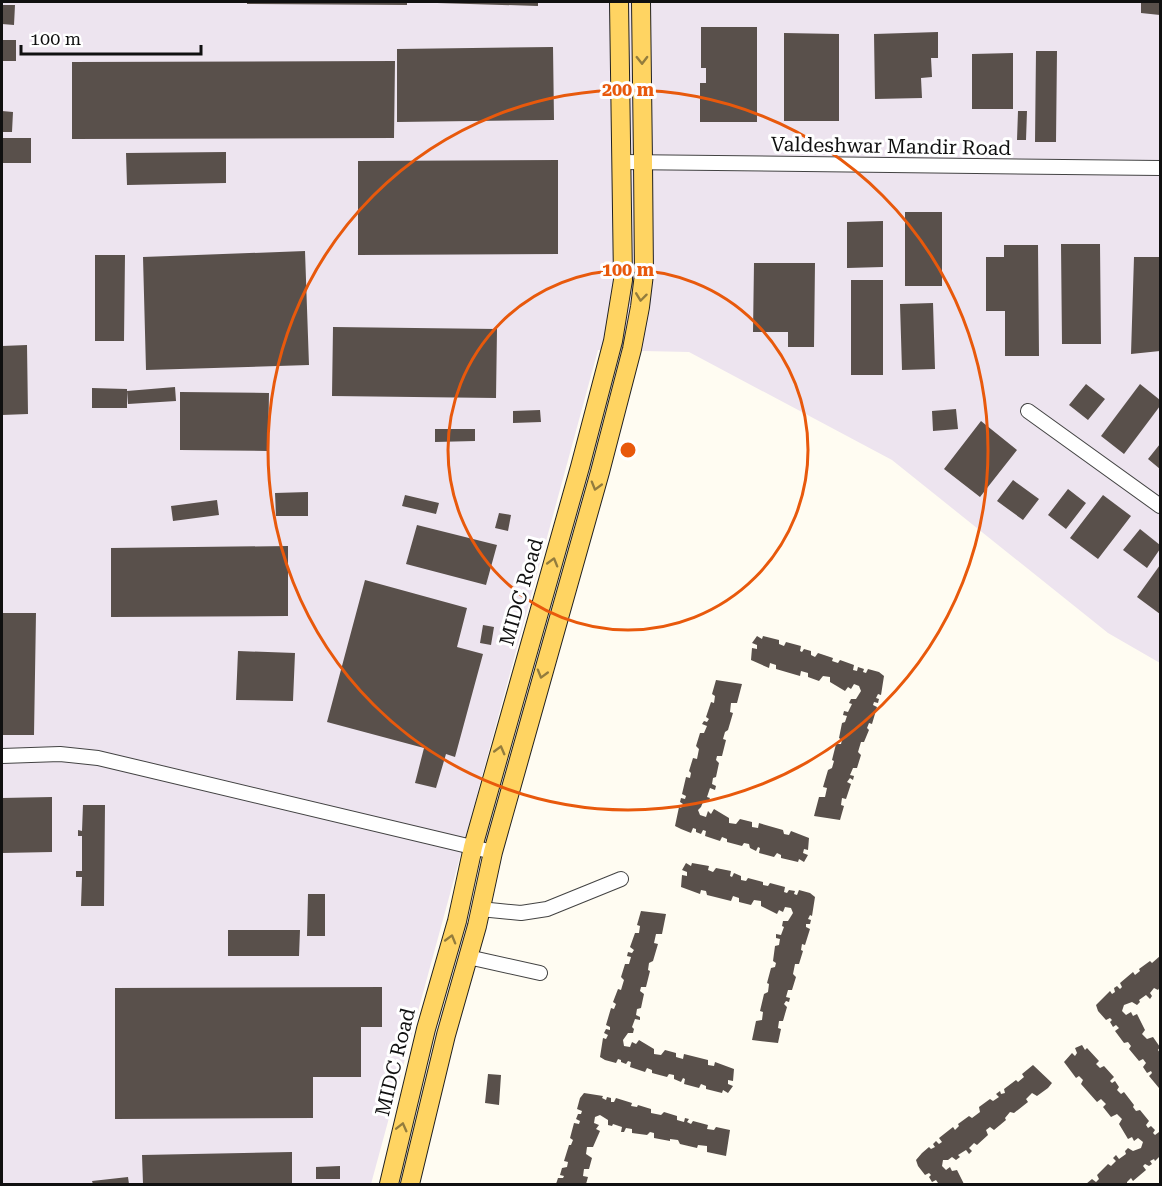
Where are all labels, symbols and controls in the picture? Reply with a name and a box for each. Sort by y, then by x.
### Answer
scale bar [21,18,201,56]
text: 100 m [30,28,81,49]
one-way arrow [635,55,648,64]
text: 200 m [602,79,655,100]
street label: Valdeshwar Mandir Road [771,132,1012,160]
text: 100 m [602,259,655,280]
one-way arrow [635,292,648,301]
centre of rings [618,440,638,460]
one-way arrow [591,480,603,491]
street label: MIDC Road [494,535,548,648]
one-way arrow [545,557,558,567]
one-way arrow [537,669,550,679]
one-way arrow [492,745,505,755]
one-way arrow [444,934,457,944]
street label: MIDC Road [370,1005,420,1119]
one-way arrow [394,1123,407,1133]

